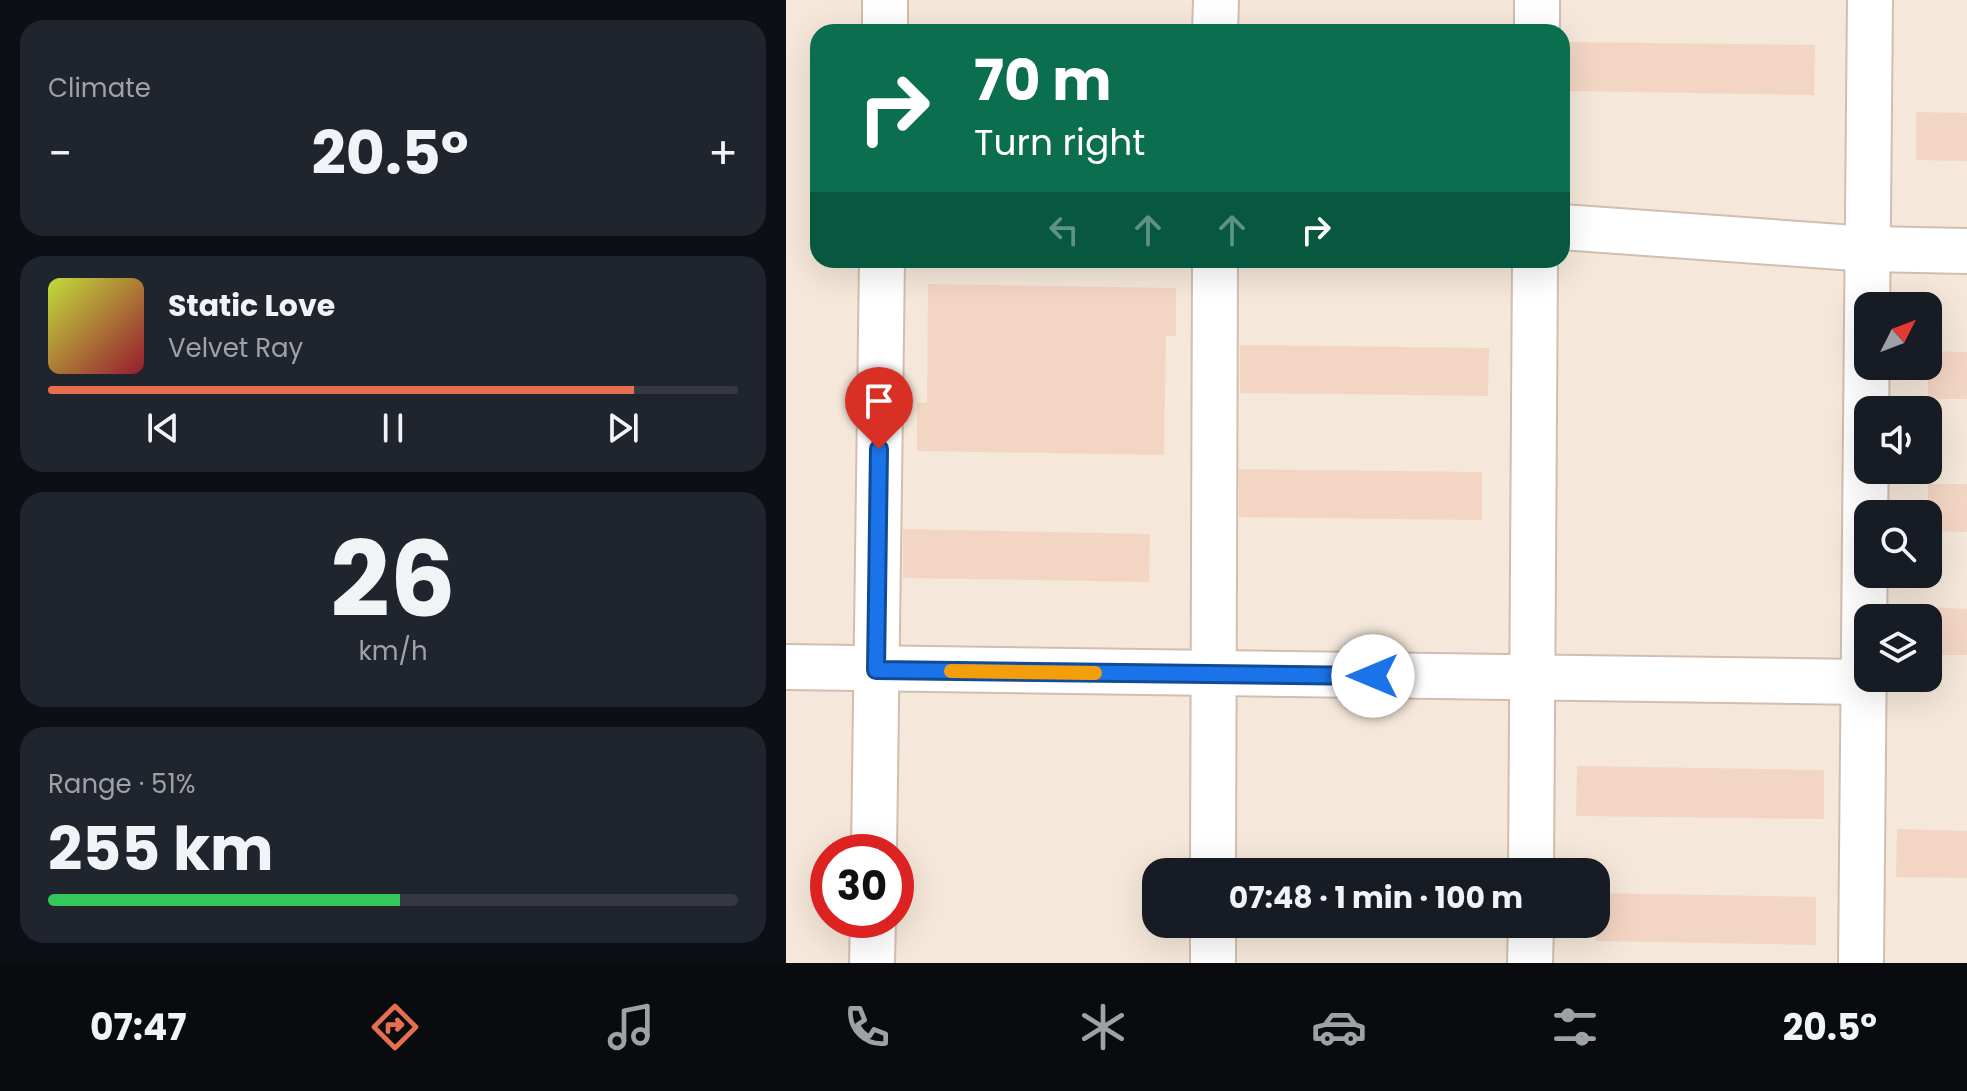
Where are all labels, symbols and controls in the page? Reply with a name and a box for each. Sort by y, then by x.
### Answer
text: 70 m [974,41,1112,120]
icon: right [842,56,946,160]
text: Climate [48,70,151,106]
text: 20.5° [312,111,469,195]
text: Turn right [974,117,1145,168]
text: − [48,123,72,184]
text: + [708,123,738,184]
icon: left [1042,208,1086,252]
icon: ahead [1126,208,1170,252]
icon: ahead [1210,208,1254,252]
icon: right [1294,208,1338,252]
text: Static Love [168,284,335,327]
north arrow [1854,292,1942,380]
map controls [1854,292,1942,692]
text: Velvet Ray [168,330,303,366]
pin [845,367,913,449]
icon: arrive [857,379,901,423]
button: sound [1854,396,1942,484]
icon: previous [141,406,185,450]
icon: pause [371,406,415,450]
icon: next [601,406,645,450]
button: search [1854,500,1942,588]
text: 26 [330,507,456,652]
button: layers [1854,604,1942,692]
text: km/h [358,633,428,669]
position arrow [1331,634,1415,718]
text: Range · 51% [48,766,196,802]
text: 255 km [48,807,274,891]
speed limit sign: 30 [810,834,914,938]
text: 07:48 · 1 min · 100 m [1229,876,1523,919]
icon: directions [367,999,423,1055]
icon: music [603,999,659,1055]
icon: phone [839,999,895,1055]
icon: climate [1075,999,1131,1055]
icon: car [1311,999,1367,1055]
icon: filters [1547,999,1603,1055]
text: 07:47 [90,1002,187,1053]
text: 20.5° [1783,1002,1877,1053]

